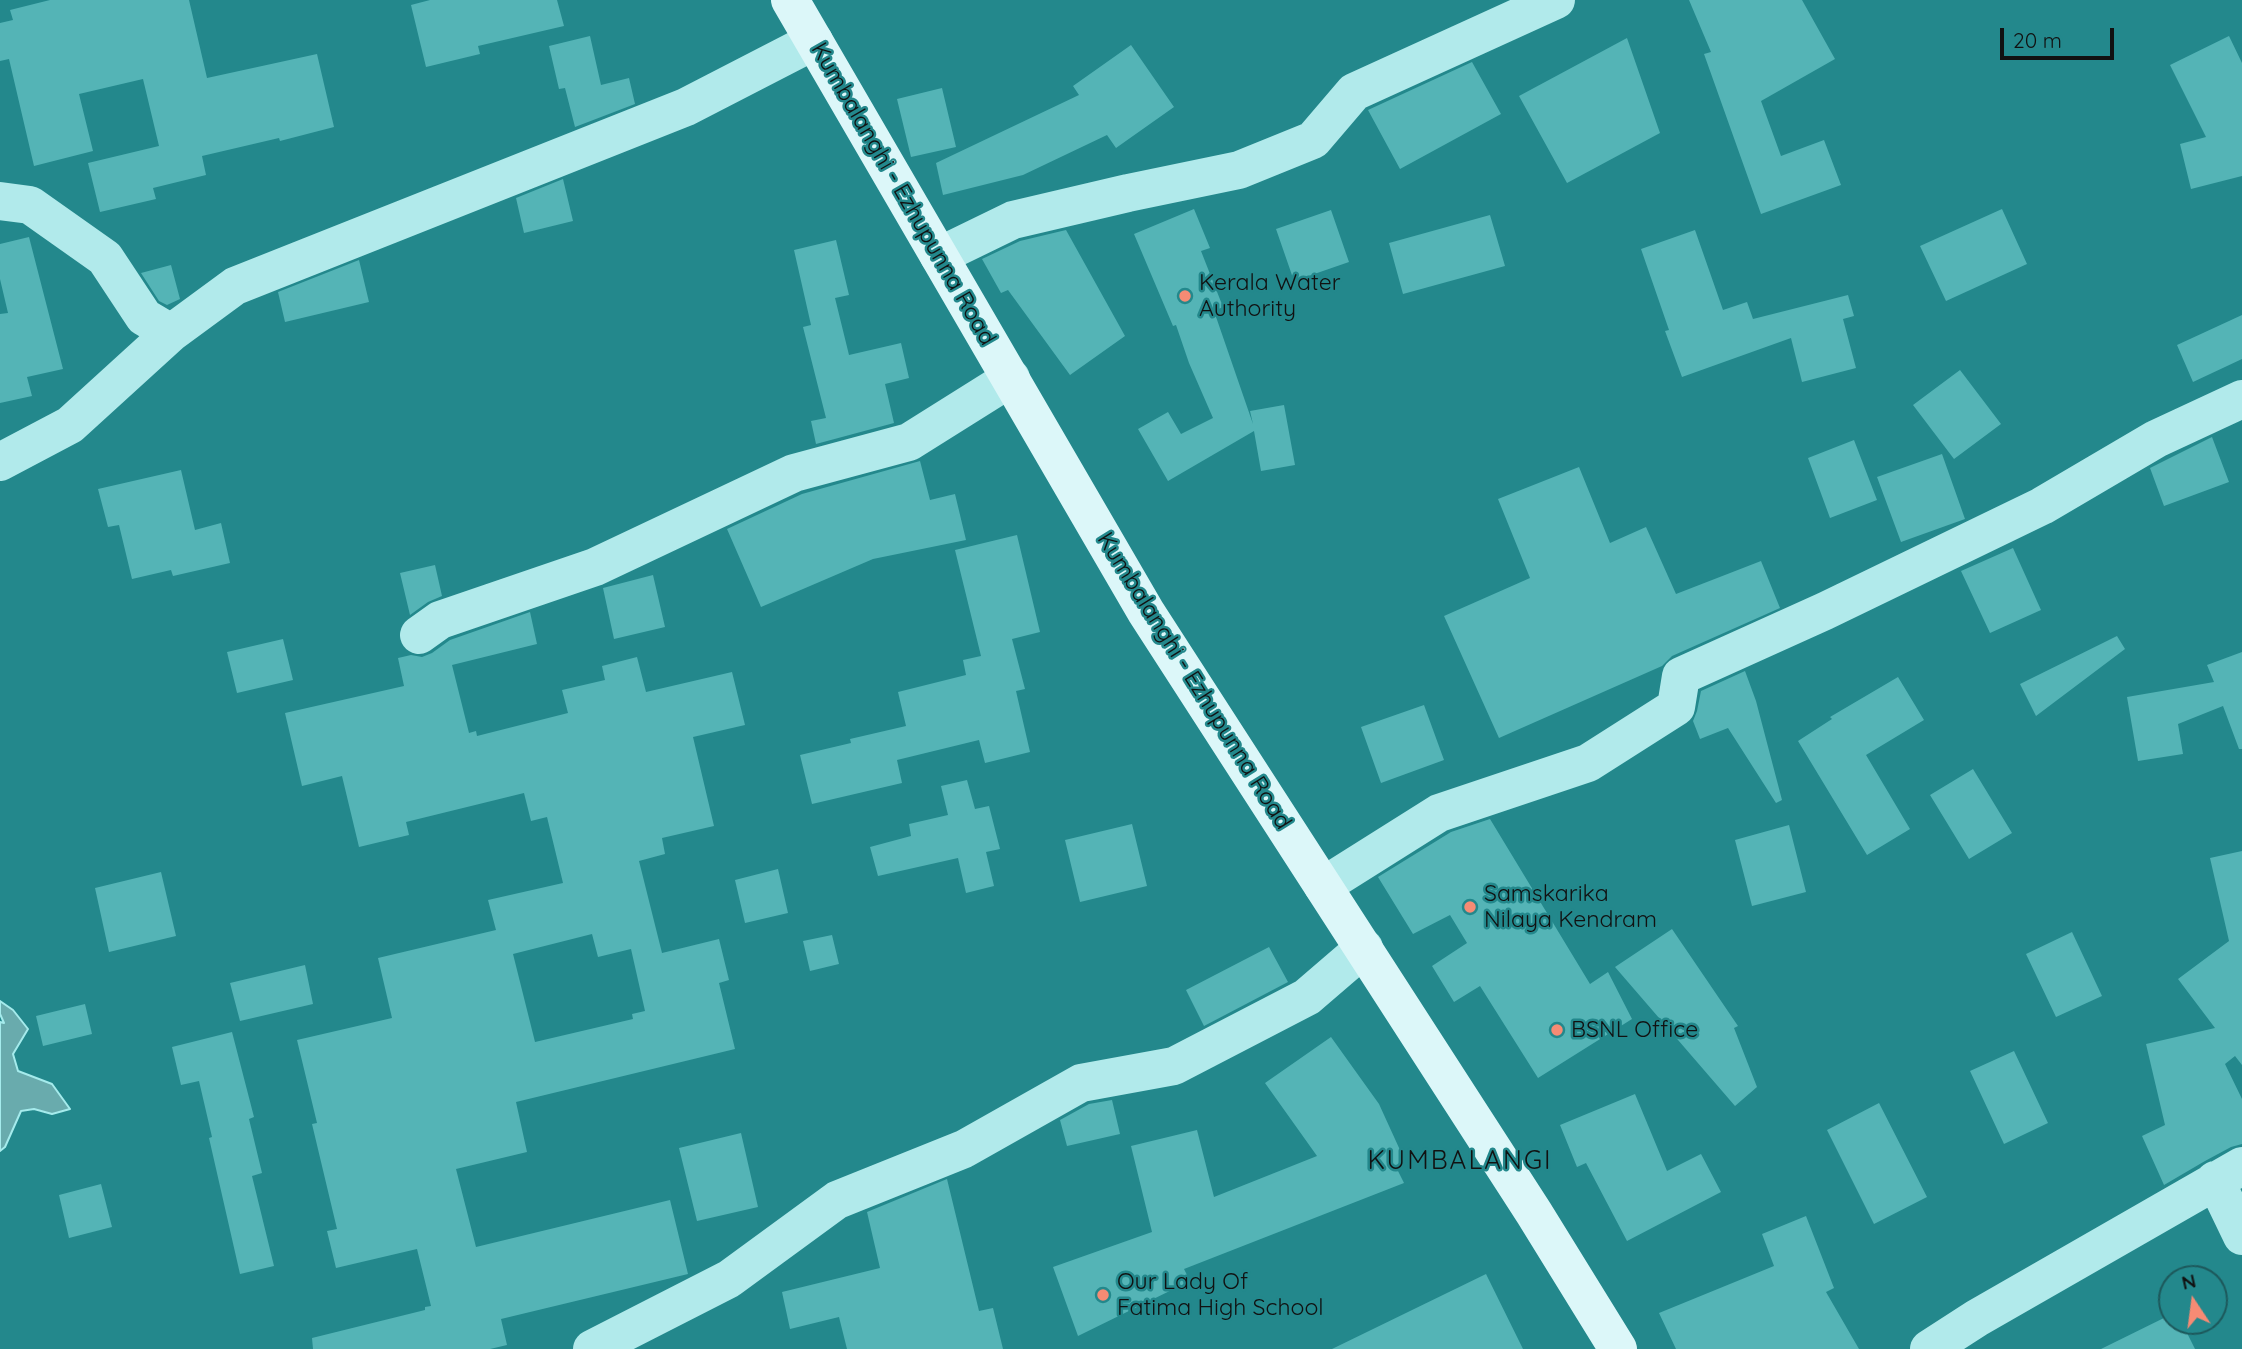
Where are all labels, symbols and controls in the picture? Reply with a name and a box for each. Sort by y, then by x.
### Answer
scale bar [2004,14,2118,58]
text: 20 m [2013,27,2062,53]
street label: Kumbalanghi - Ezhupunna Road [805,38,1001,350]
place label: Kerala Water Authority [1199,269,1341,323]
marker: Kerala Water Authority [1177,288,1193,304]
street label: Kumbalanghi - Ezhupunna Road [1091,528,1297,834]
place label: Samskarika Nilaya Kendram [1484,880,1657,934]
marker: Samskarika Nilaya Kendram [1462,899,1478,915]
place label: BSNL Office [1571,1016,1698,1044]
marker: BSNL Office [1549,1022,1565,1038]
district label: KUMBALANGI [1369,1145,1551,1177]
north arrow [2158,1265,2228,1335]
place label: Our Lady Of Fatima High School [1117,1268,1324,1322]
text: N [2179,1268,2198,1295]
marker: Our Lady Of Fatima High School [1095,1287,1111,1303]

